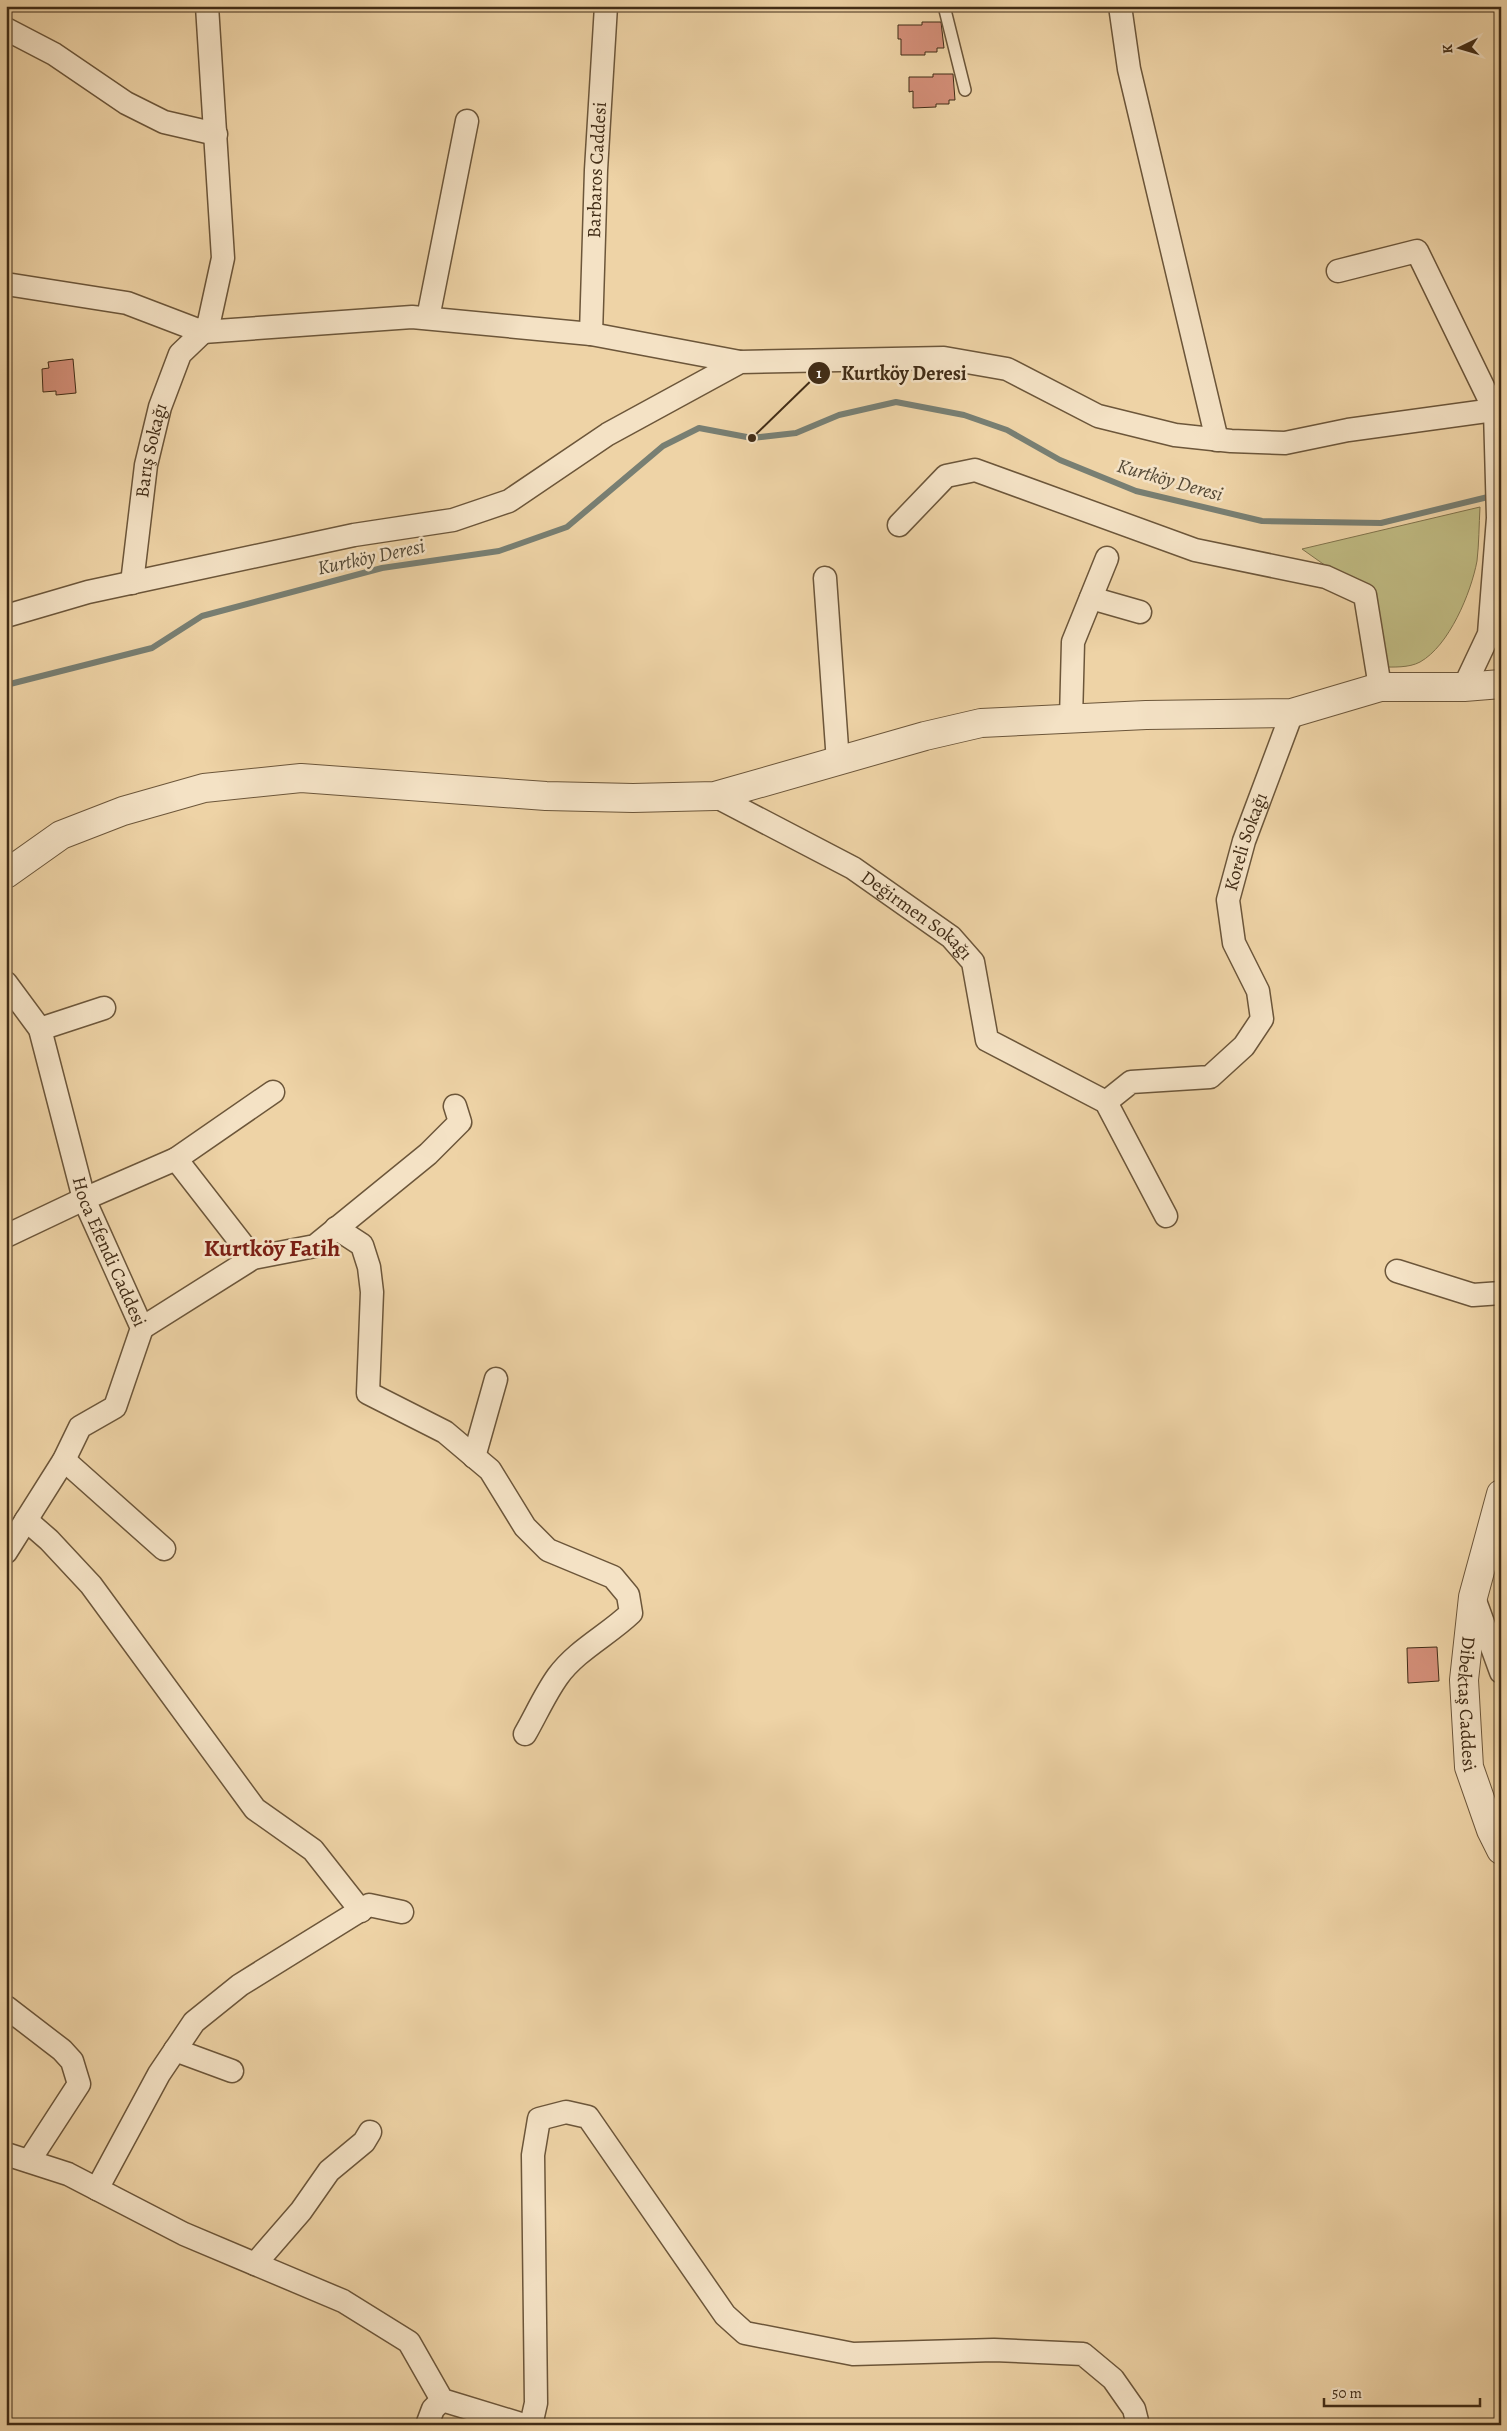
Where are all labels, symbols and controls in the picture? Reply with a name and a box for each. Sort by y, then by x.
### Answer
north arrow [1434,22,1484,72]
text: K [1438,43,1457,55]
street label: Barbaros Caddesi [581,101,613,239]
callout: Kurtköy Deresi [807,355,977,390]
text: Kurtköy Deresi [841,360,967,387]
text: 1 [816,363,822,383]
street label: Barış Sokağı [129,399,173,499]
water label: Kurtköy Deresi [1114,452,1226,508]
water label: Kurtköy Deresi [315,532,427,582]
street label: Koreli Sokağı [1218,789,1274,894]
street label: Değirmen Sokağı [855,864,978,966]
street label: Hoca Efendi Caddesi [66,1174,153,1331]
district label: Kurtköy Fatih [204,1232,340,1264]
street label: Dibektaş Caddesi [1451,1635,1483,1775]
scale bar [1324,2376,1481,2408]
text: 50 m [1332,2383,1362,2403]

